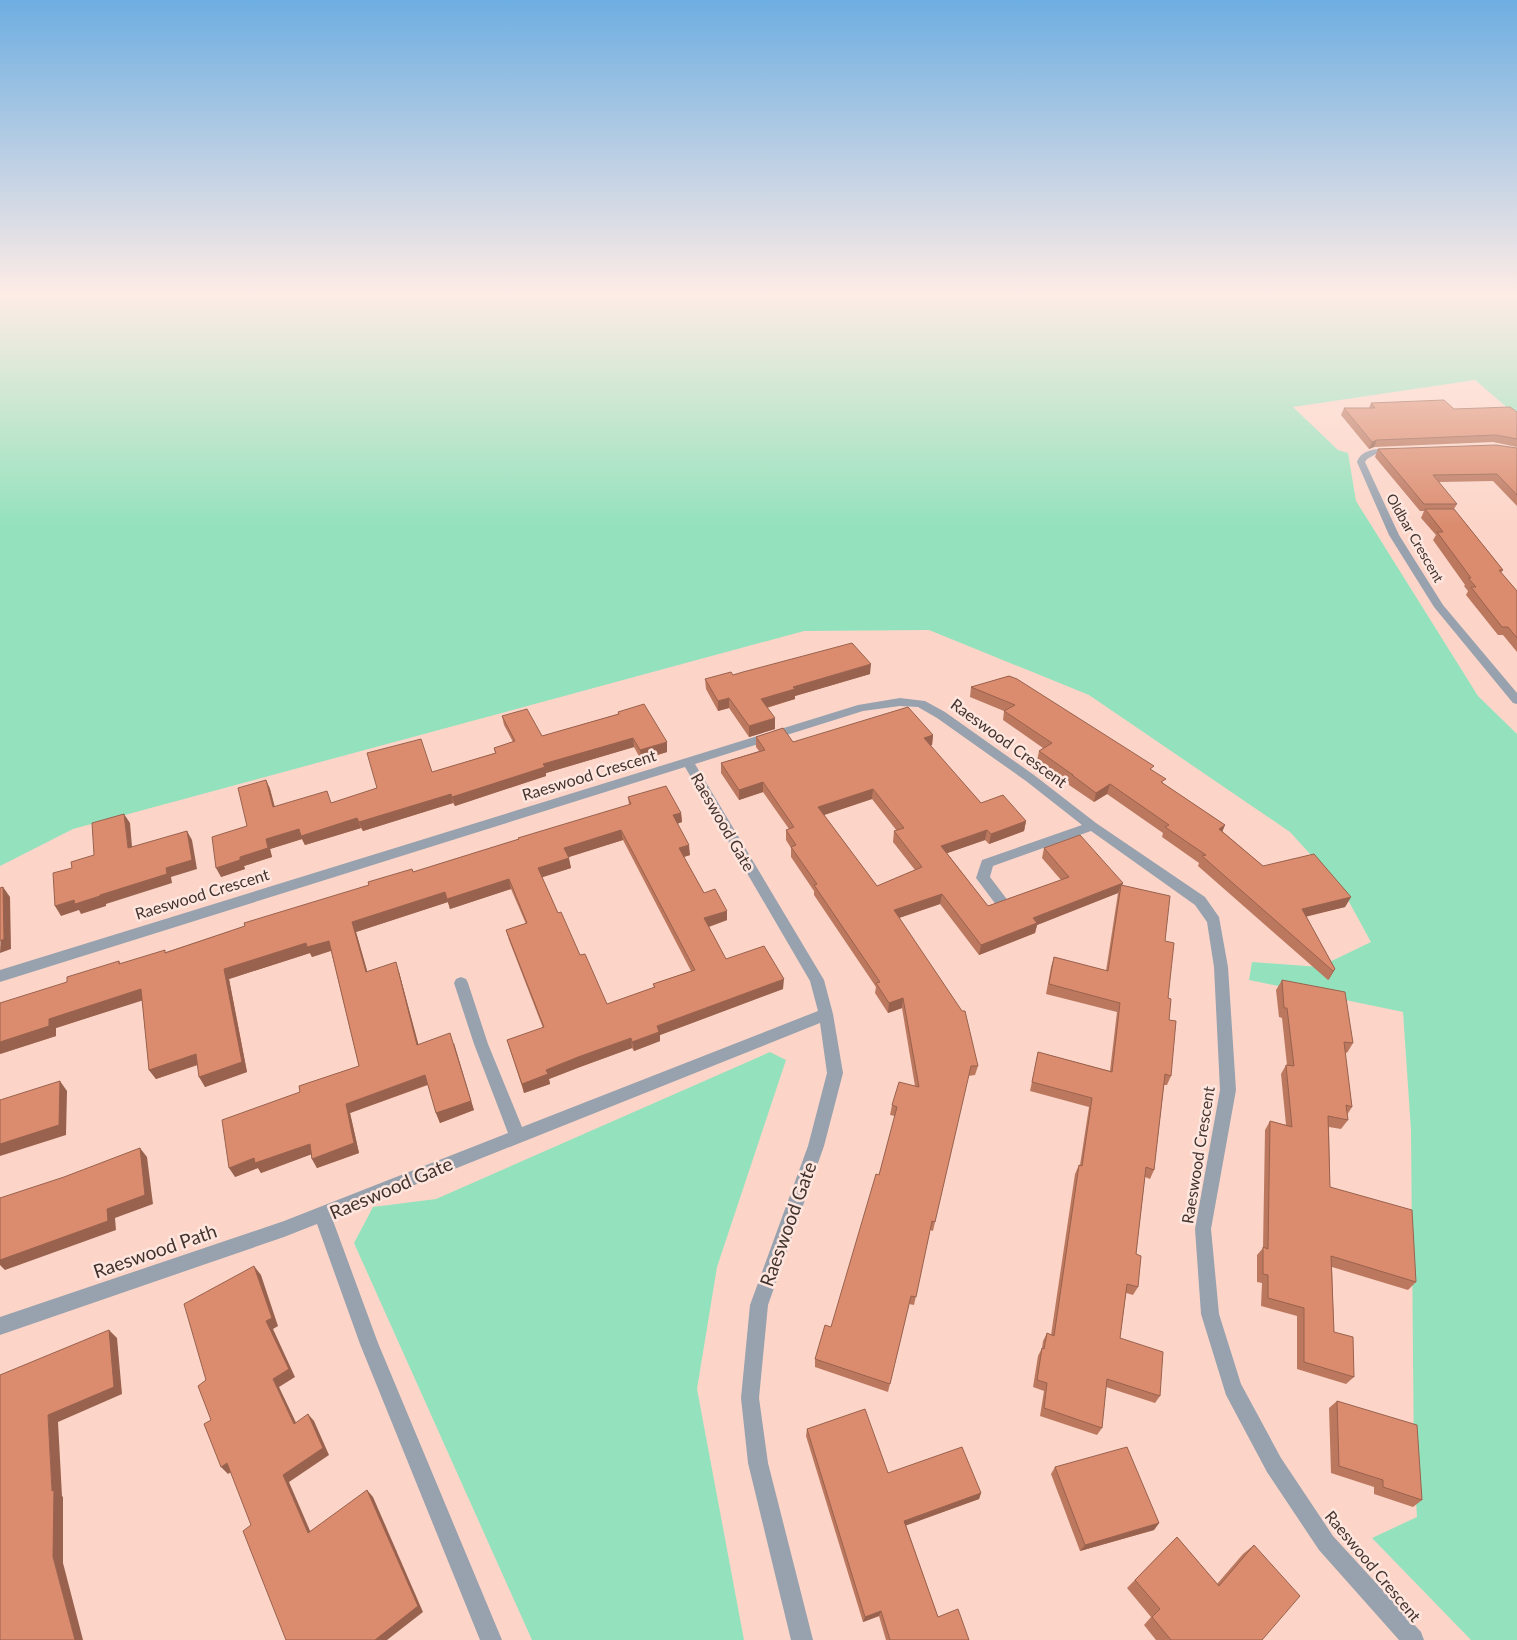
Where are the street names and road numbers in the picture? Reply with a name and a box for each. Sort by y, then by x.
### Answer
street label: Oldbar Crescent [1383,490,1448,585]
street label: Raeswood Crescent [948,694,1071,791]
street label: Raeswood Crescent [520,745,658,804]
street label: Raeswood Gate [688,769,759,874]
street label: Raeswood Crescent [133,864,271,923]
street label: Raeswood Crescent [1177,1085,1218,1225]
street label: Raeswood Gate [326,1151,456,1224]
street label: Raeswood Gate [754,1158,821,1289]
street label: Raeswood Path [90,1219,220,1282]
street label: Raeswood Crescent [1321,1506,1425,1625]

